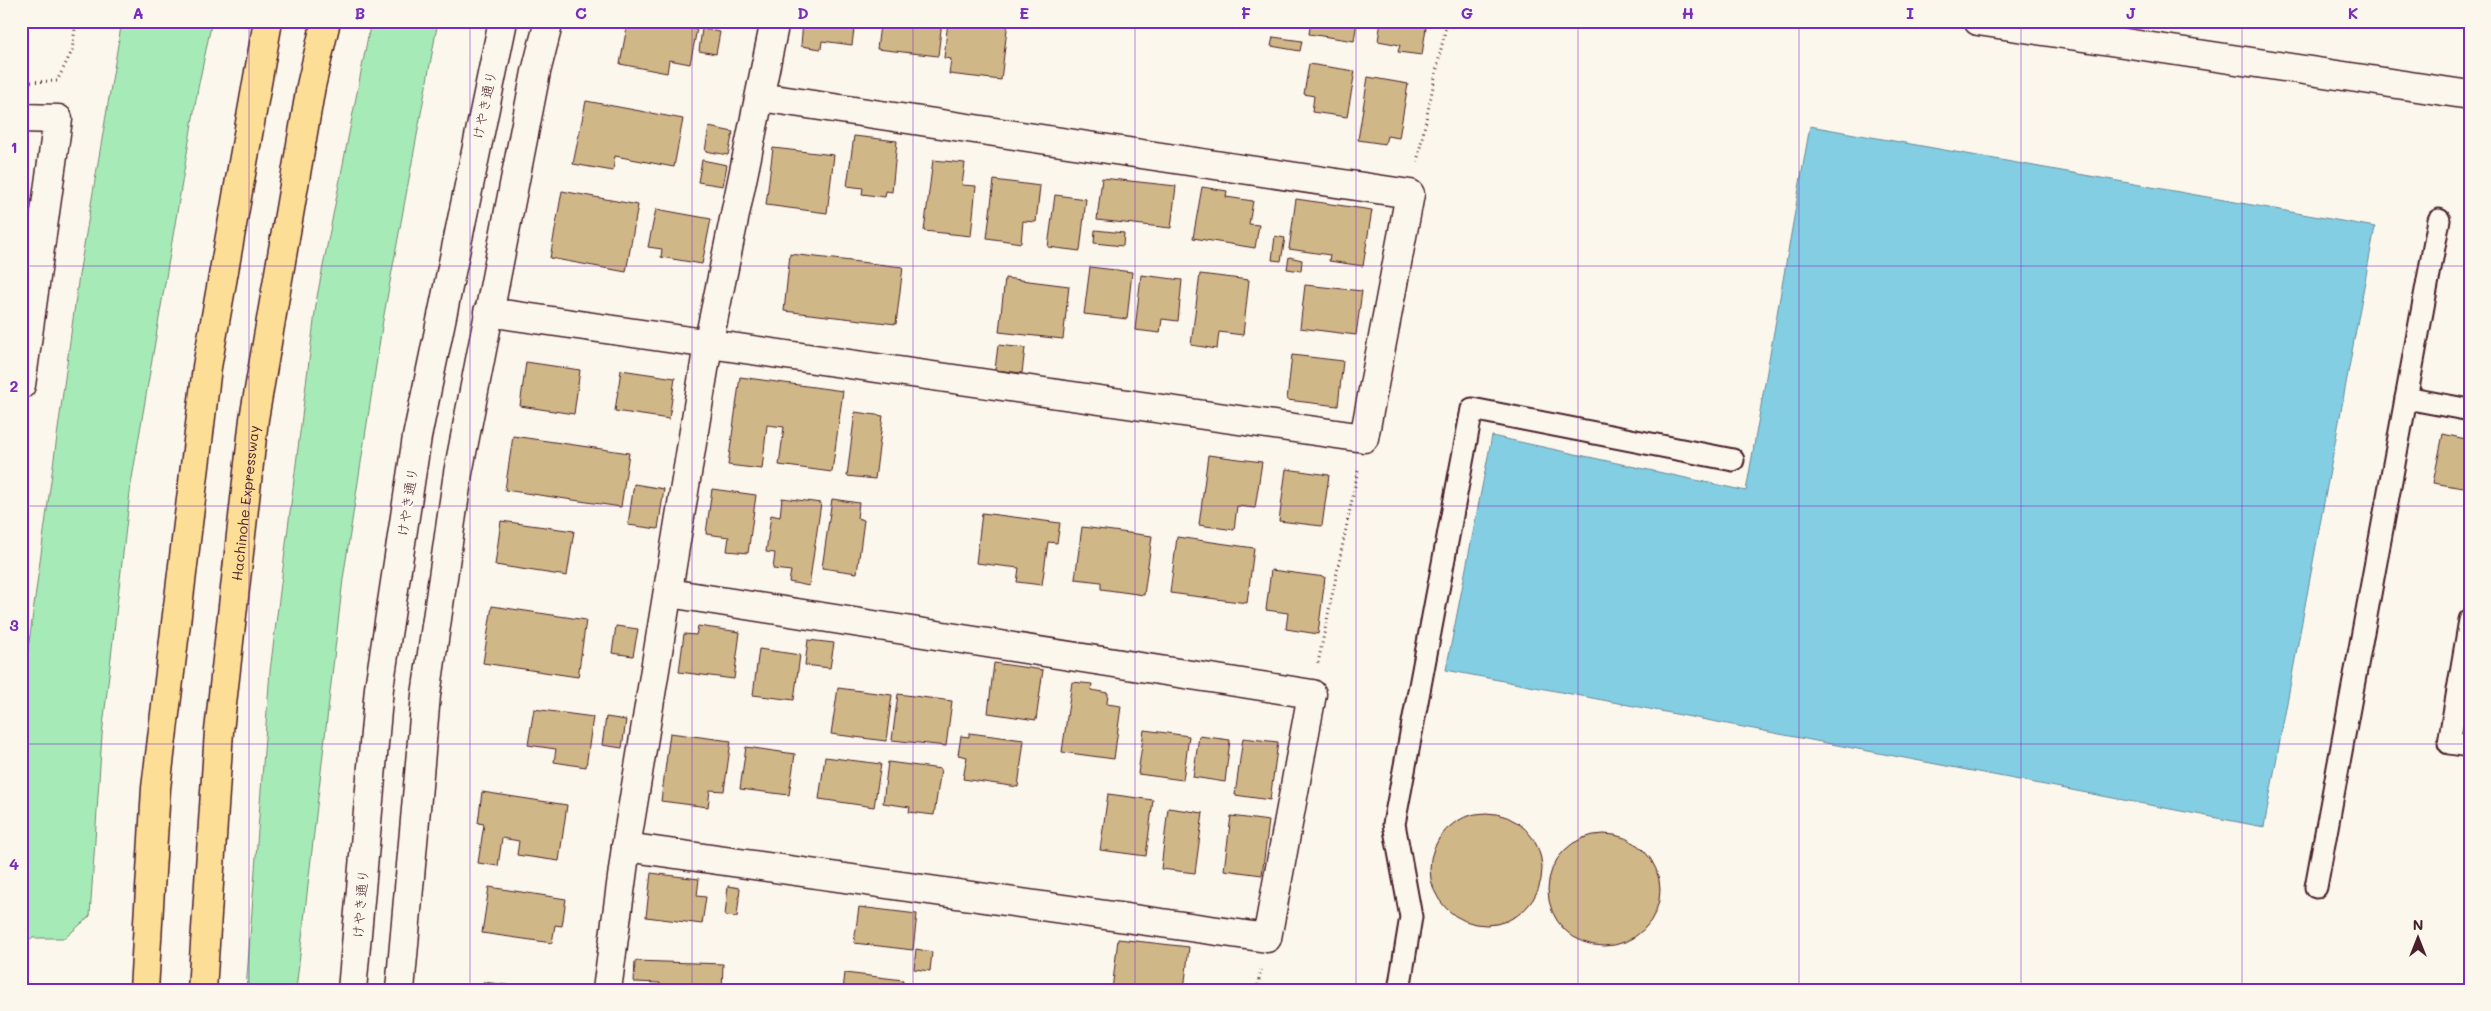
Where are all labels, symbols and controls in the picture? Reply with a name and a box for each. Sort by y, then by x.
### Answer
text: A [132,2,144,23]
text: B [355,2,365,23]
text: C [575,2,587,23]
text: D [797,2,809,23]
text: E [1019,2,1029,23]
text: F [1241,2,1251,23]
text: G [1461,2,1473,23]
text: H [1682,2,1694,23]
text: I [1906,2,1914,23]
text: J [2126,2,2136,23]
text: K [2348,2,2358,23]
street label: けやき通り [467,69,501,141]
text: 1 [10,136,18,157]
text: 2 [10,375,19,396]
street label: Hachinohe Expressway [226,424,263,582]
street label: けやき通り [392,466,422,538]
text: 3 [9,614,19,635]
text: 4 [9,853,19,874]
street label: けやき通り [347,868,373,940]
north arrow [2394,914,2444,964]
text: N [2413,915,2423,934]

